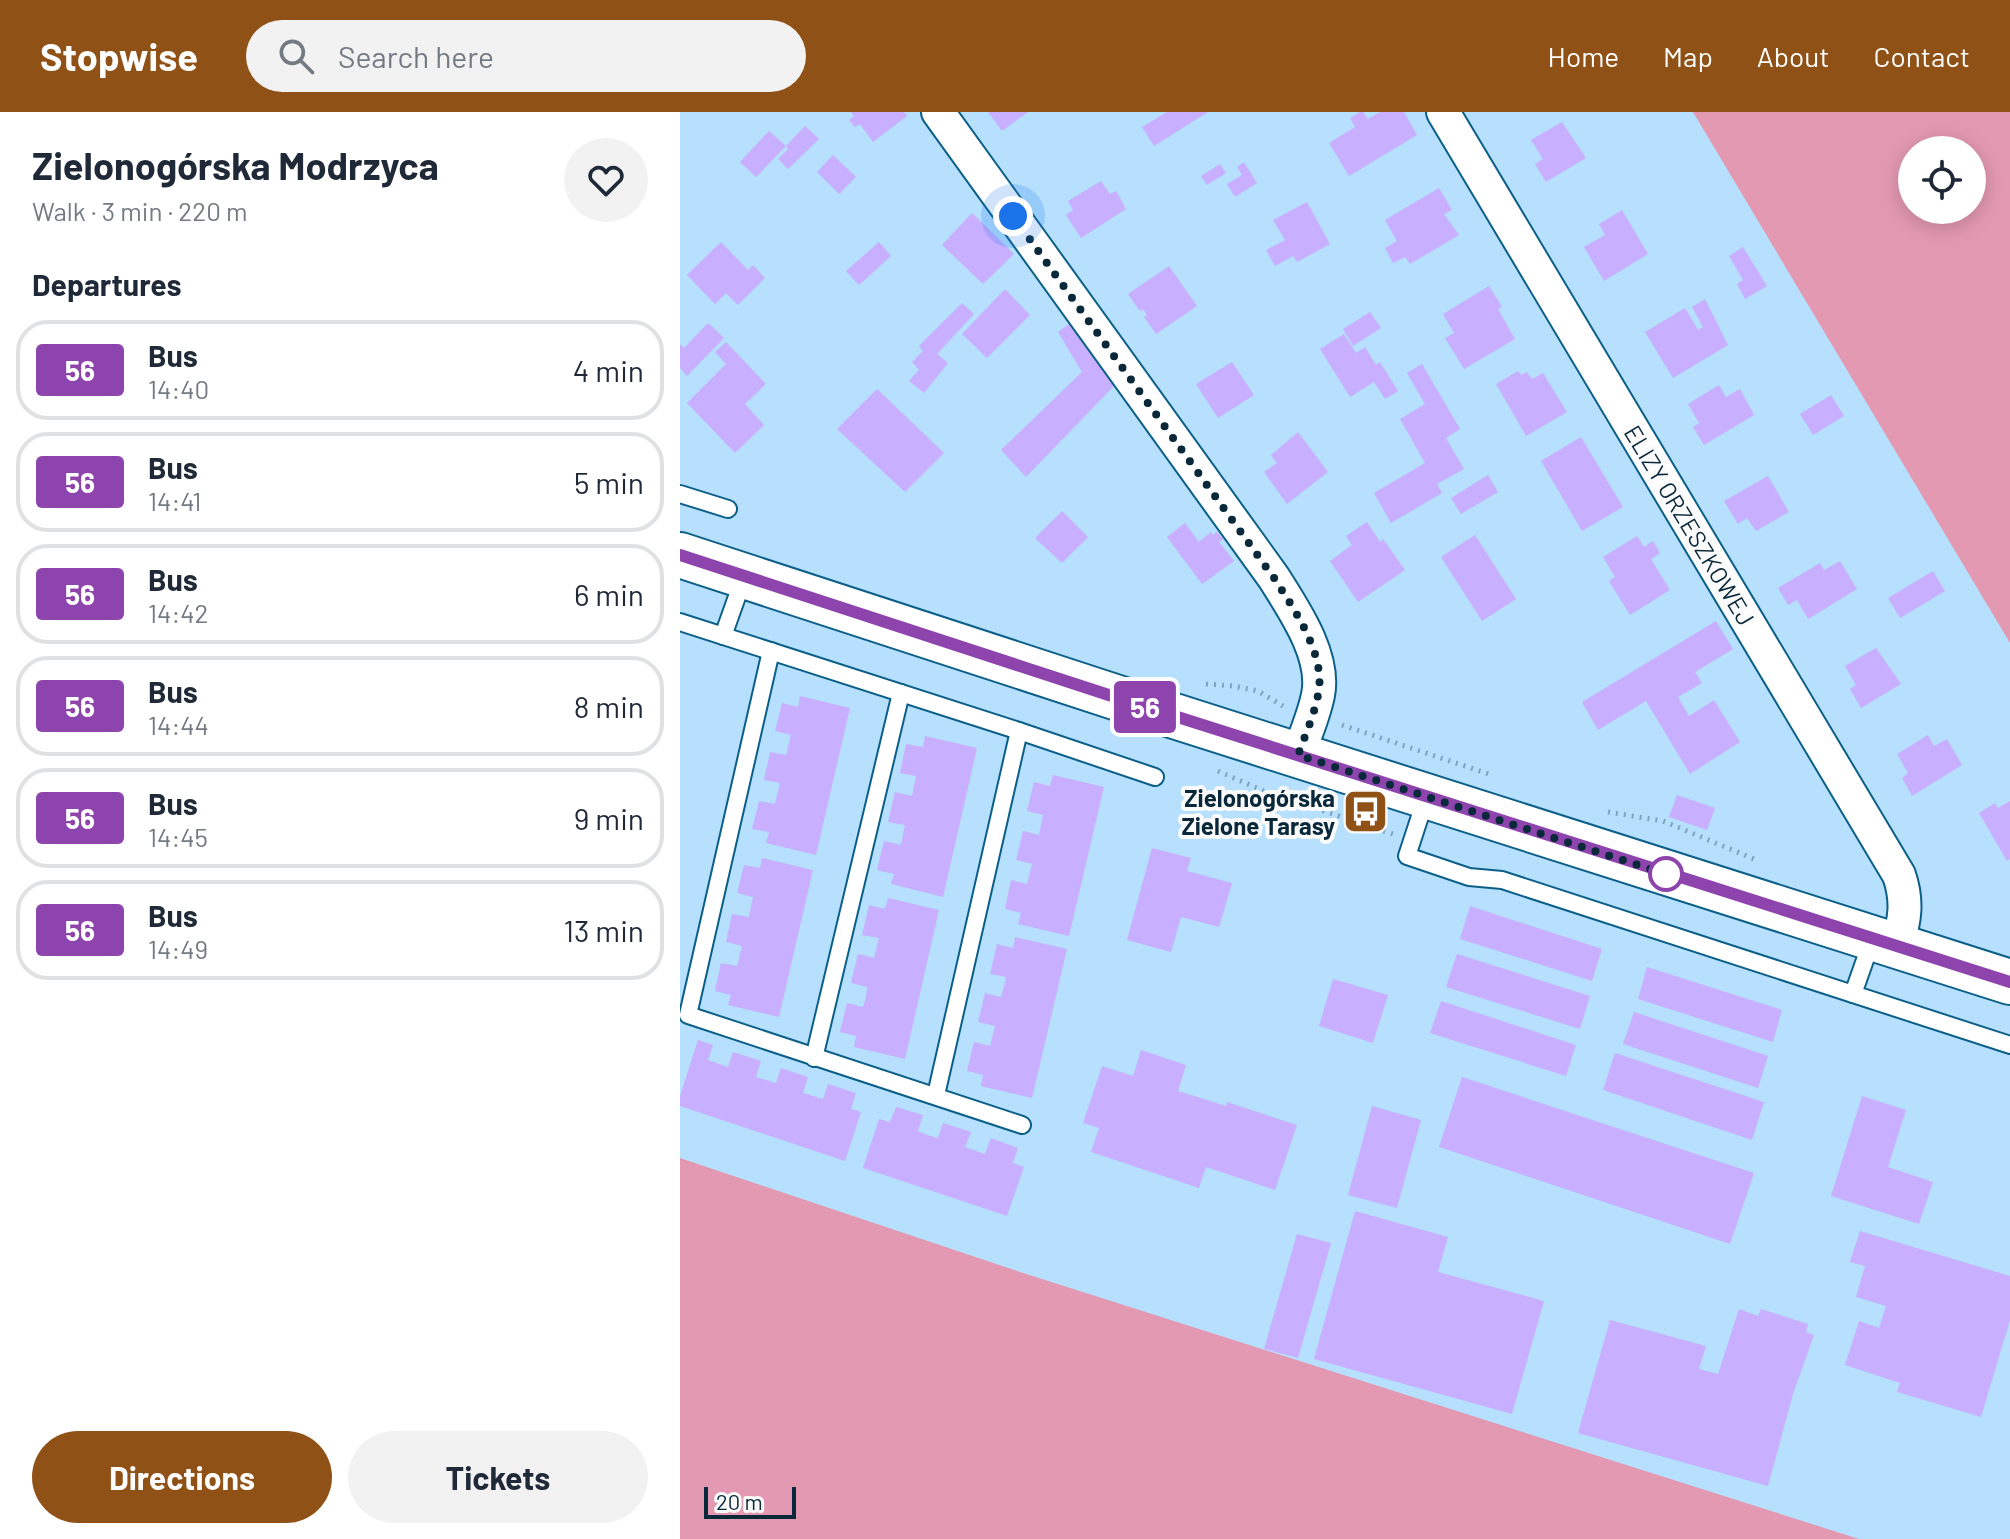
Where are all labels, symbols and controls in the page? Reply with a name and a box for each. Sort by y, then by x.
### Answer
search box [246,20,806,92]
text: Stopwise [40,33,198,79]
icon: search [274,34,318,78]
text: Search here [338,38,494,74]
text: Home [1548,39,1619,73]
text: Map [1663,39,1713,73]
text: About [1757,39,1829,73]
text: Contact [1873,39,1970,73]
map controls [1898,136,1986,224]
button: locate [1898,136,1986,224]
button: heart [564,138,648,222]
text: Zielonogórska Modrzyca [32,142,439,188]
text: Walk · 3 min · 220 m [32,195,248,226]
your location [993,196,1033,236]
text: Departures [32,266,182,302]
text: Bus [148,337,198,373]
text: 4 min [573,352,644,388]
text: 56 [65,353,95,387]
text: 14:40 [148,373,209,404]
street label: ELIZY ORZESZKOWEJ [1619,420,1761,630]
text: Bus [148,449,198,485]
text: 5 min [574,464,644,500]
text: 56 [65,465,95,499]
text: 14:41 [148,485,201,516]
text: Bus [148,561,198,597]
text: 6 min [574,576,644,612]
text: 56 [65,577,95,611]
text: 14:42 [148,597,209,628]
text: Bus [148,673,198,709]
line badge: 56 [1109,681,1181,733]
text: 8 min [574,688,644,724]
text: 56 [65,689,95,723]
text: 56 [1130,690,1160,724]
text: 14:44 [148,709,209,740]
place label: Zielonogórska Zielone Tarasy [1181,783,1335,840]
text: Bus [148,785,198,821]
bus stop icon: Zielonogórska Zielone Tarasy [1342,787,1390,835]
text: 9 min [574,800,644,836]
text: 56 [65,801,95,835]
text: 14:45 [148,821,208,852]
unlabelled marker [1649,857,1683,891]
text: Bus [148,897,198,933]
text: 13 min [563,912,644,948]
text: 56 [65,913,95,947]
text: 14:49 [148,933,208,964]
button: Directions [32,1431,332,1523]
button: Tickets [348,1431,648,1523]
scale bar [704,1483,796,1519]
text: 20 m [716,1488,763,1514]

